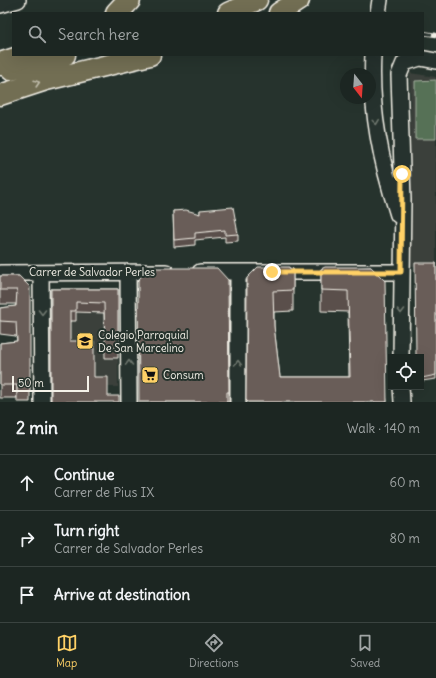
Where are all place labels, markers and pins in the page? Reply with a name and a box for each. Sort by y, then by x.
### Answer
place label: Colegio Parroquial De San Marcelino [98,328,189,355]
school or university icon: Colegio Parroquial De San Marcelino [75,331,95,351]
supermarket icon: Consum [140,365,160,385]
place label: Consum [163,368,204,382]

